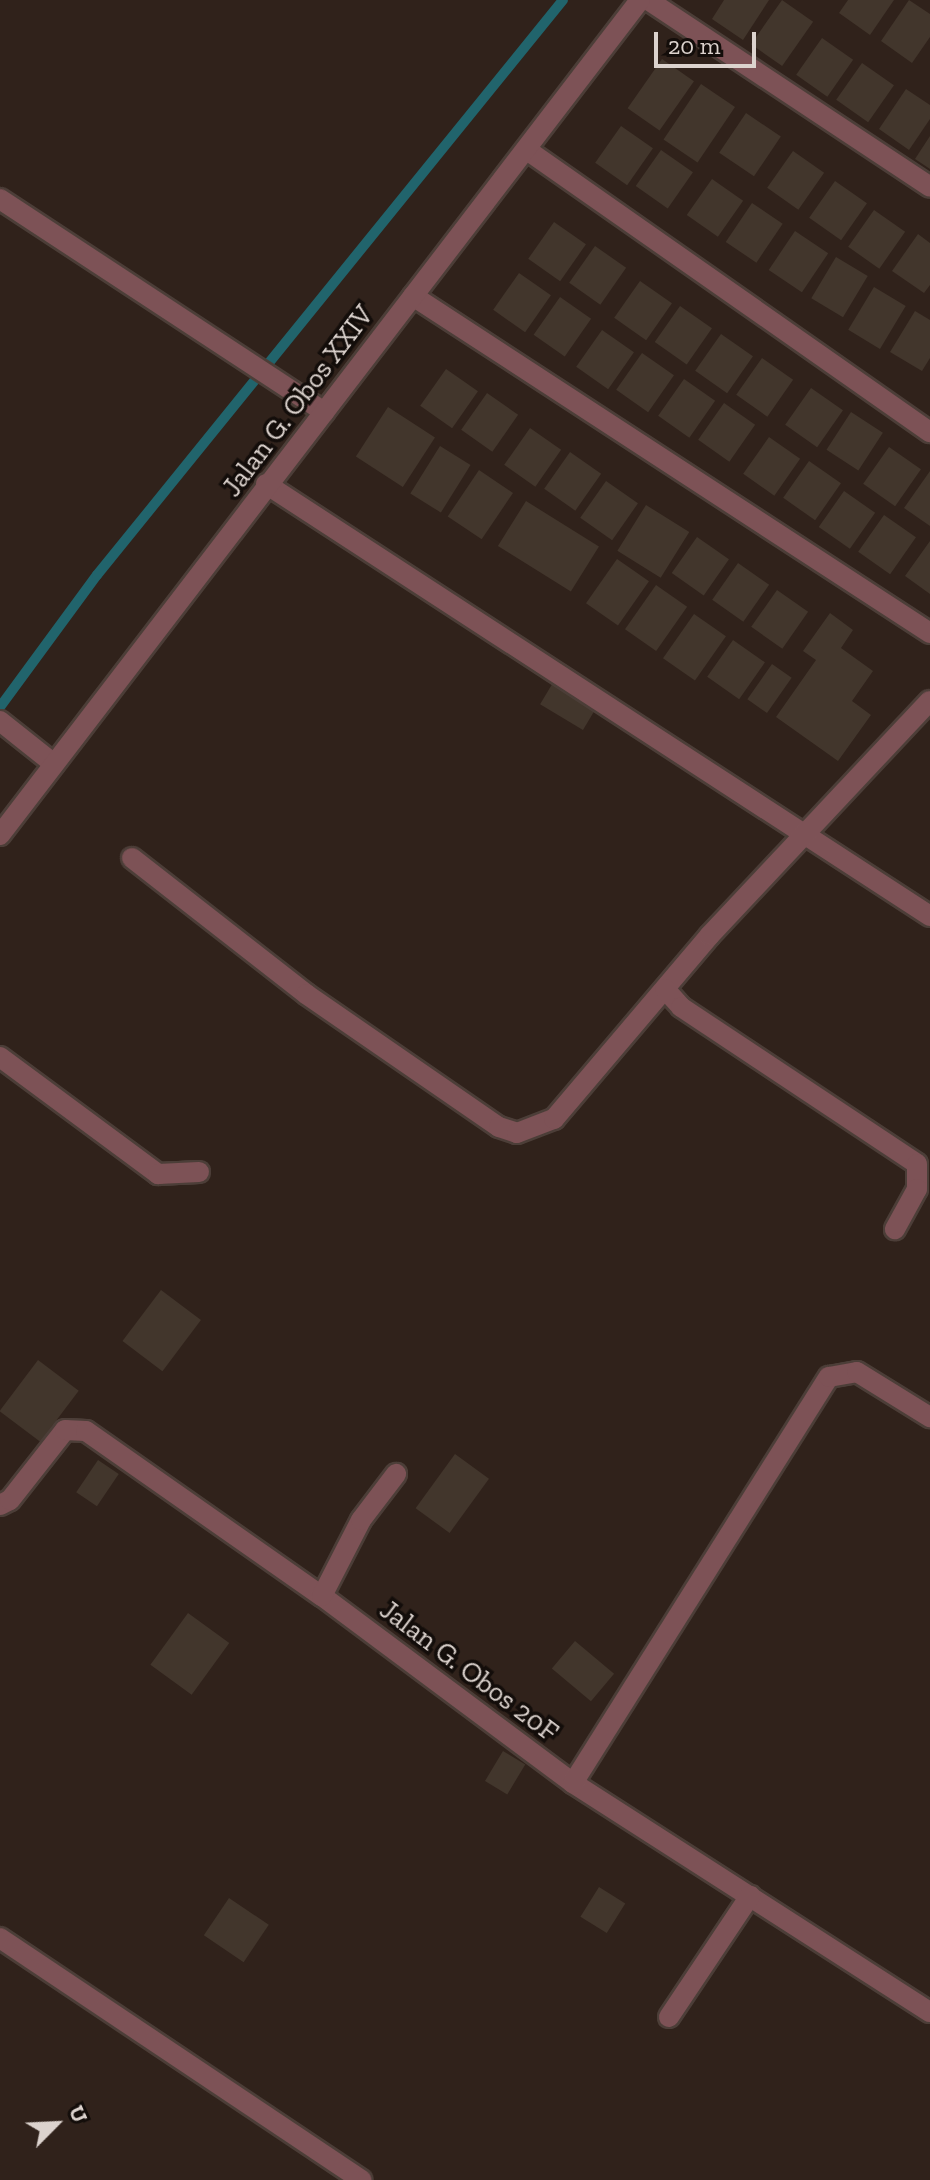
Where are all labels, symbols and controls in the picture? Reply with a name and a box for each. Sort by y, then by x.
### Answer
scale bar [658,16,760,66]
text: 20 m [668,31,720,60]
street label: Jalan G. Obos XXIV [215,299,381,503]
street label: Jalan G. Obos 20F [373,1593,565,1749]
north arrow [16,2084,96,2164]
text: U [63,2101,94,2127]

